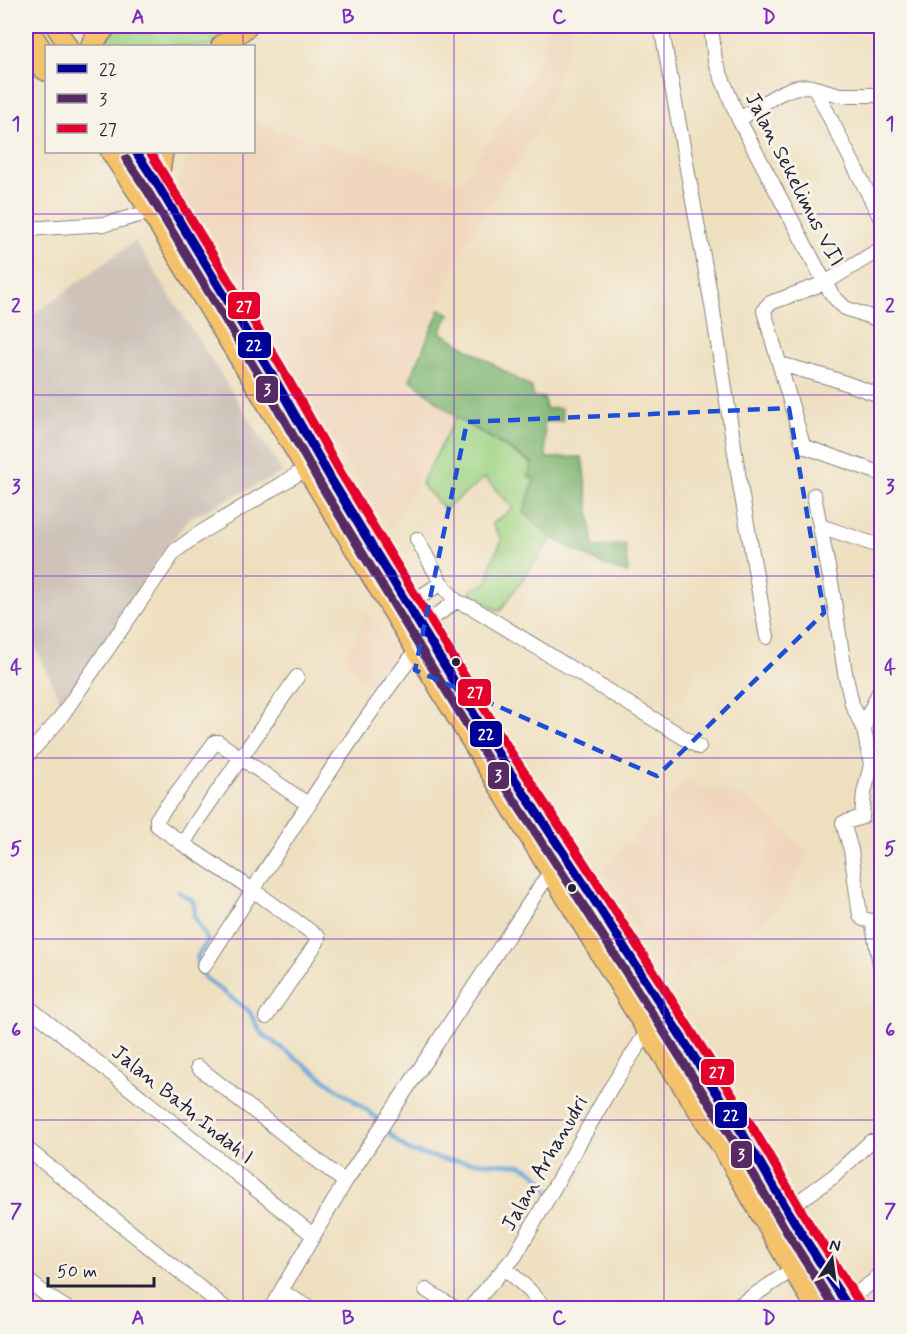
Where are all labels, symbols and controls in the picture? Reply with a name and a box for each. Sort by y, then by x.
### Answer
text: A [131,4,145,31]
text: B [342,4,355,31]
text: C [552,4,567,31]
text: D [762,4,776,31]
legend [45,45,255,153]
text: 22 [99,58,117,82]
text: 3 [99,88,107,112]
street label: Jalan Sekelimus VII [738,88,850,271]
text: 1 [12,111,20,138]
text: 1 [886,111,894,138]
text: 27 [99,118,117,142]
line badge: 27 [227,291,261,320]
text: 2 [11,293,21,320]
text: 2 [885,293,895,320]
text: 27 [236,297,252,318]
line badge: 22 [237,331,272,359]
text: 22 [246,336,262,357]
line badge: 3 [255,375,279,404]
text: 3 [263,380,271,401]
text: 3 [11,474,21,501]
text: 3 [885,474,895,501]
text: 4 [10,655,22,682]
text: 4 [884,655,896,682]
unlabelled marker [450,656,462,668]
line badge: 27 [457,678,492,707]
text: 27 [467,683,483,704]
line badge: 22 [469,720,503,748]
text: 22 [478,725,494,746]
line badge: 3 [487,761,510,790]
text: 3 [494,766,502,787]
text: 5 [10,836,22,863]
text: 5 [884,836,896,863]
unlabelled marker [566,882,578,894]
text: 6 [11,1017,21,1044]
text: 6 [885,1017,895,1044]
street label: Jalan Batu Indah I [105,1039,259,1171]
line badge: 27 [700,1058,735,1086]
text: 27 [709,1063,725,1084]
street label: Jalan Arhanudri [495,1091,595,1236]
line badge: 22 [714,1101,748,1129]
text: 22 [723,1106,739,1127]
line badge: 3 [730,1140,753,1169]
text: 3 [737,1145,745,1166]
text: 7 [10,1198,22,1225]
text: 7 [884,1198,896,1225]
north arrow [802,1229,862,1289]
text: N [827,1234,843,1257]
scale bar [48,1250,154,1288]
text: 50 m [57,1260,97,1284]
text: A [131,1305,145,1332]
text: B [342,1305,355,1332]
text: C [552,1305,567,1332]
text: D [762,1305,776,1332]

